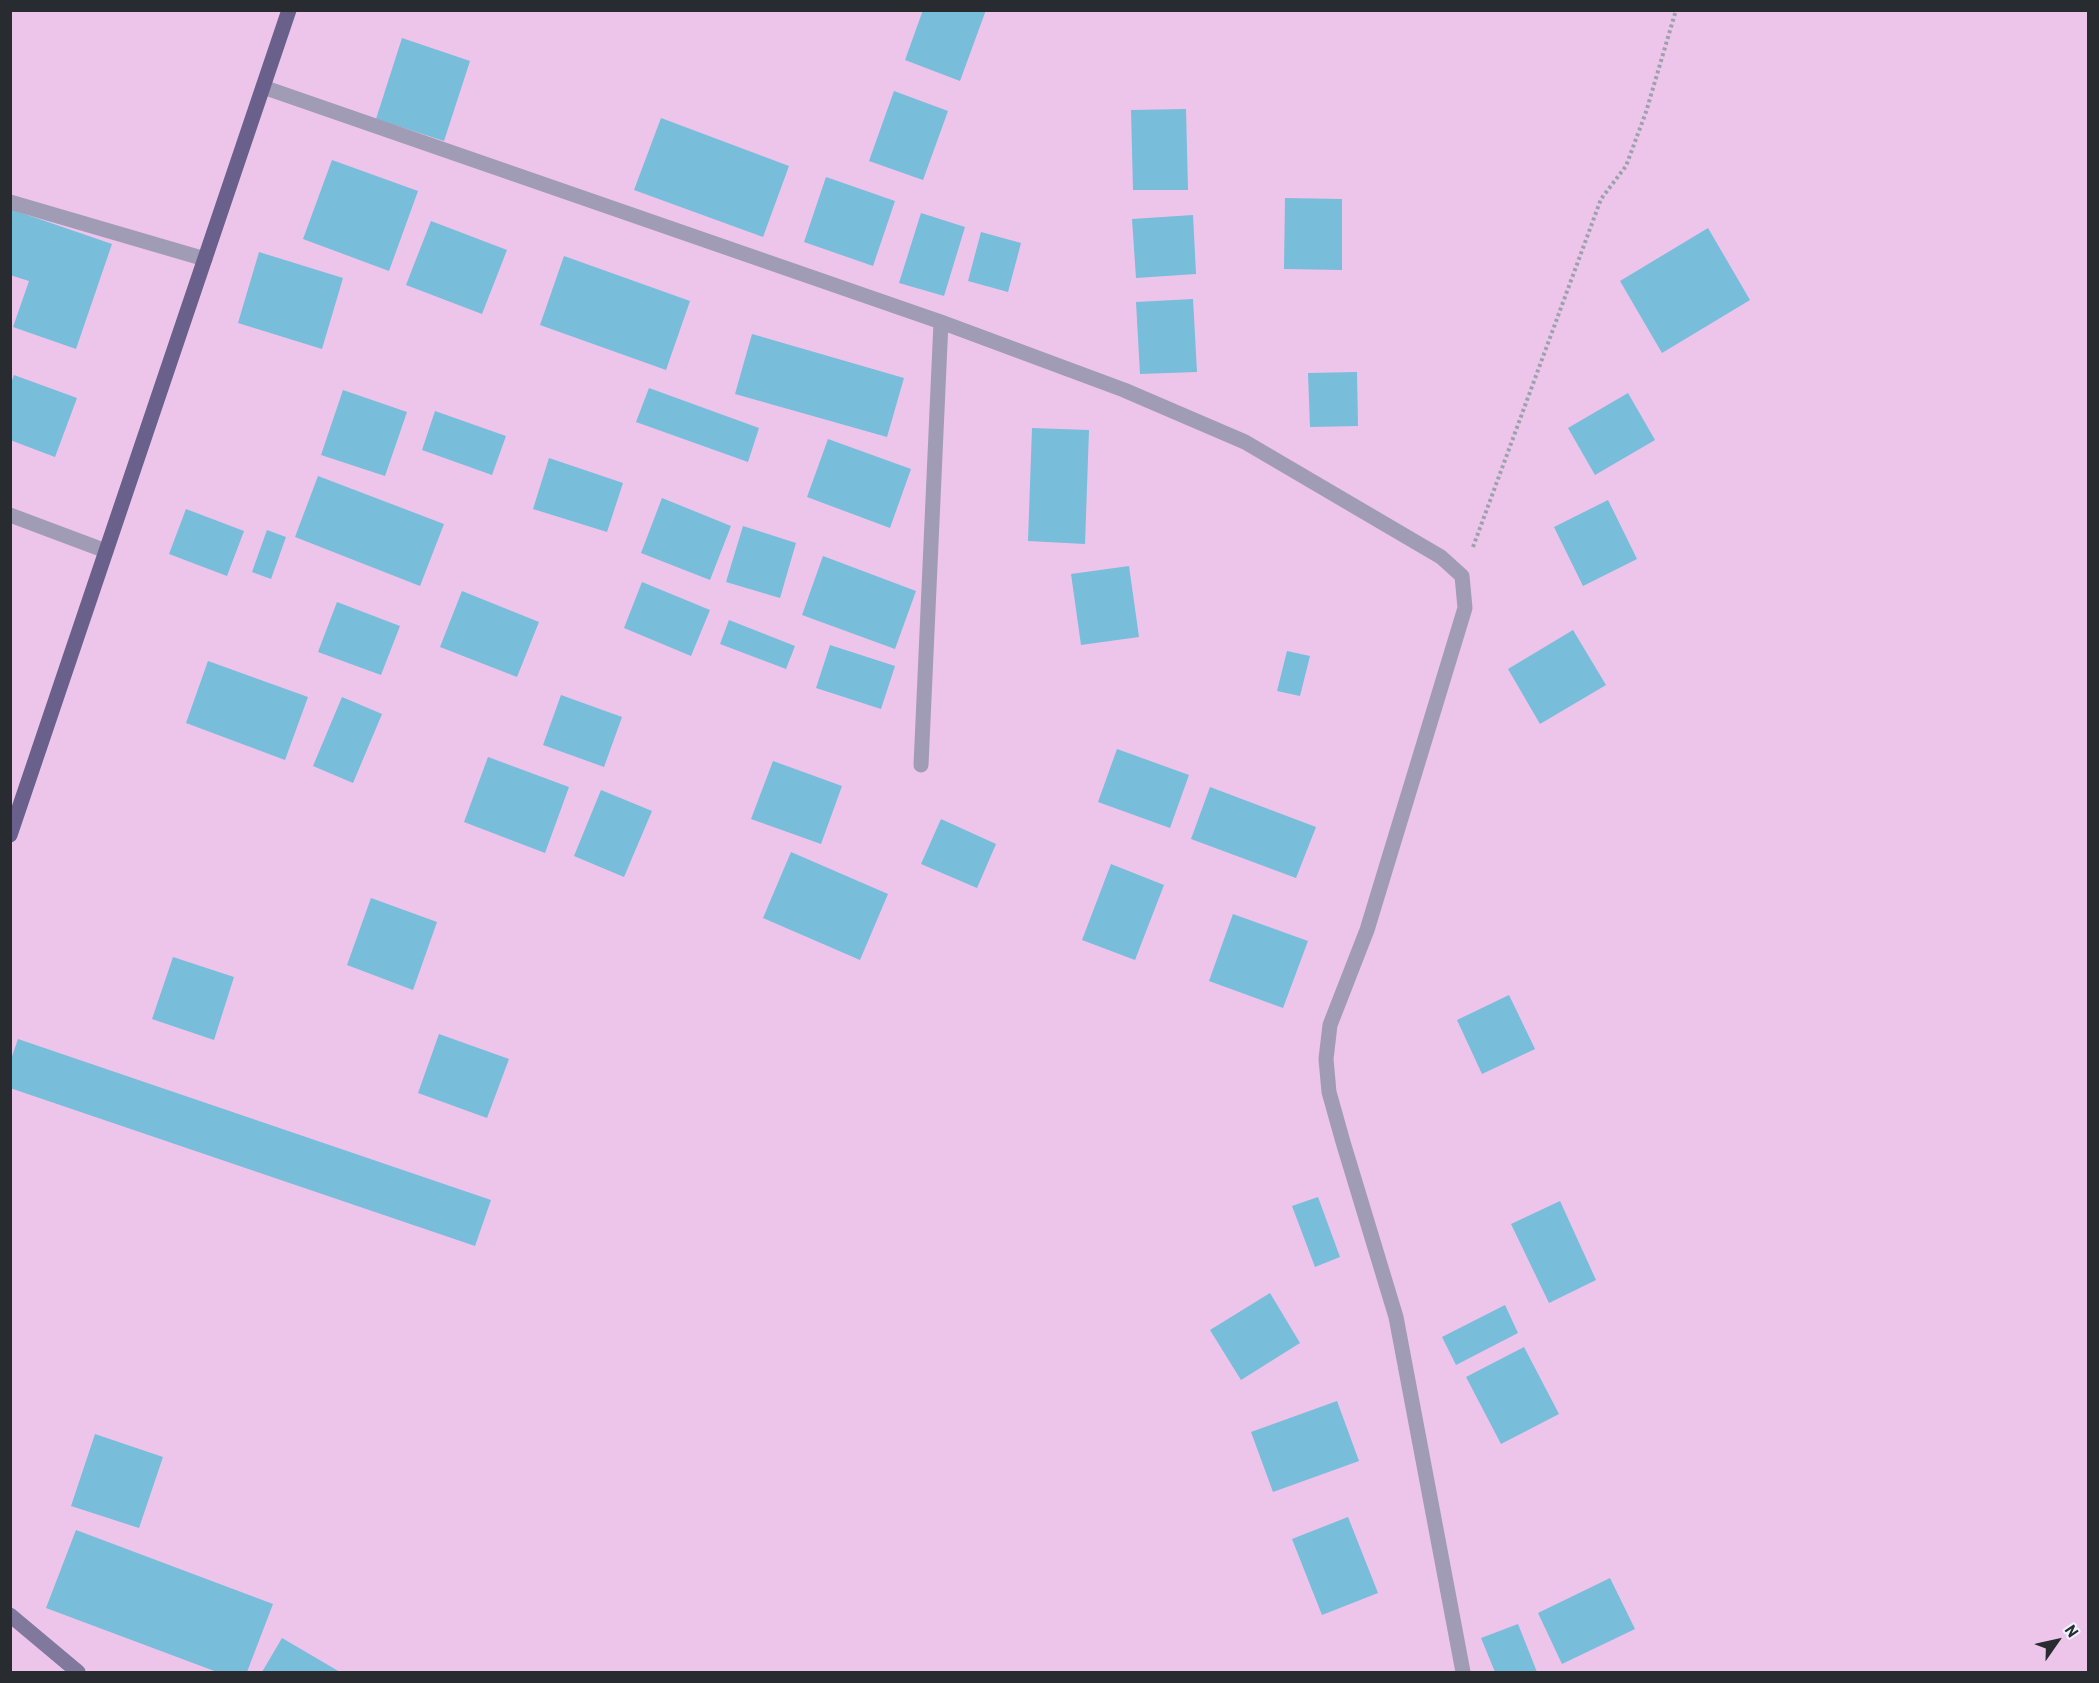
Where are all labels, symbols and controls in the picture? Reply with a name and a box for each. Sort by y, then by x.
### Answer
north arrow [2027,1611,2087,1671]
text: N [2061,1621,2083,1640]

